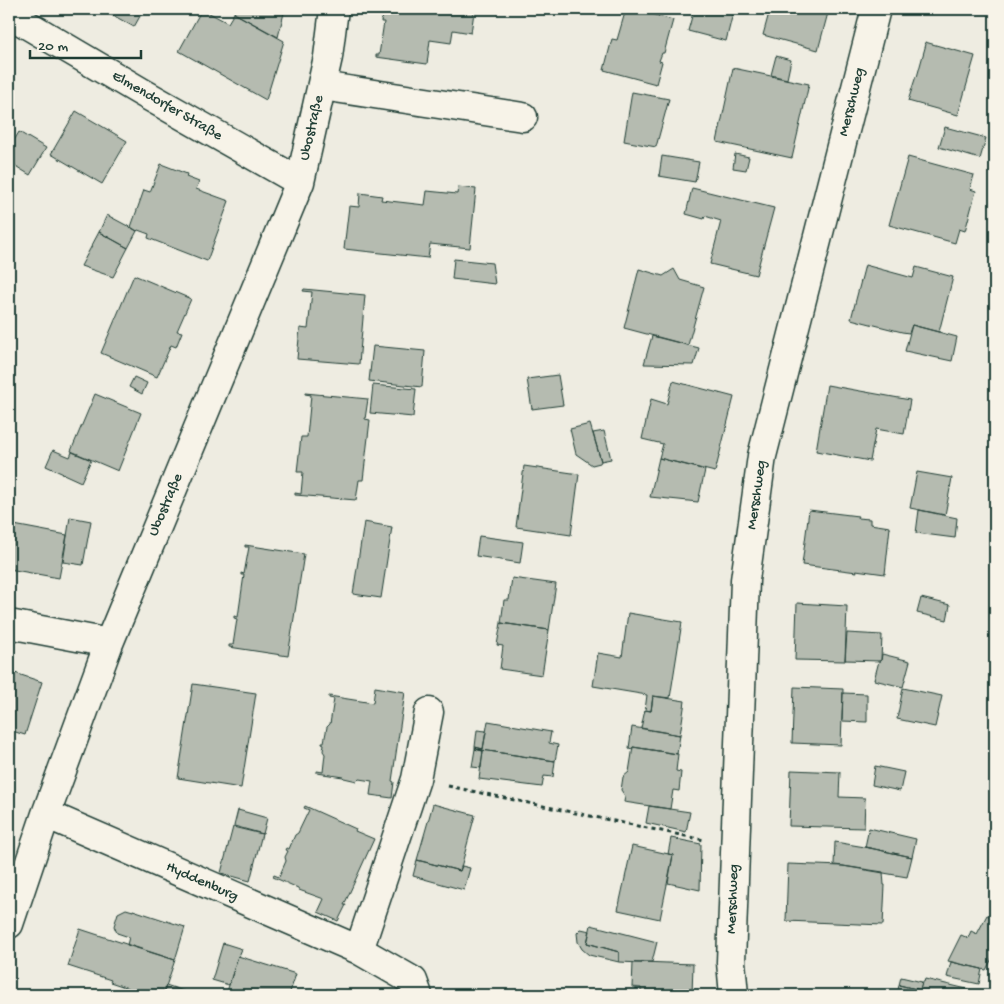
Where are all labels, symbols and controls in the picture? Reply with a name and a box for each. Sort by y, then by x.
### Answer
scale bar [30,28,141,60]
text: 20 m [38,38,68,56]
street label: Merschweg [835,66,869,138]
street label: Elmendorfer Straße [108,67,226,145]
street label: Ubostraße [296,93,328,162]
street label: Merschweg [743,459,771,531]
street label: Ubostraße [145,471,187,539]
street label: Hyddenburg [163,858,241,906]
street label: Merschweg [723,864,743,934]

